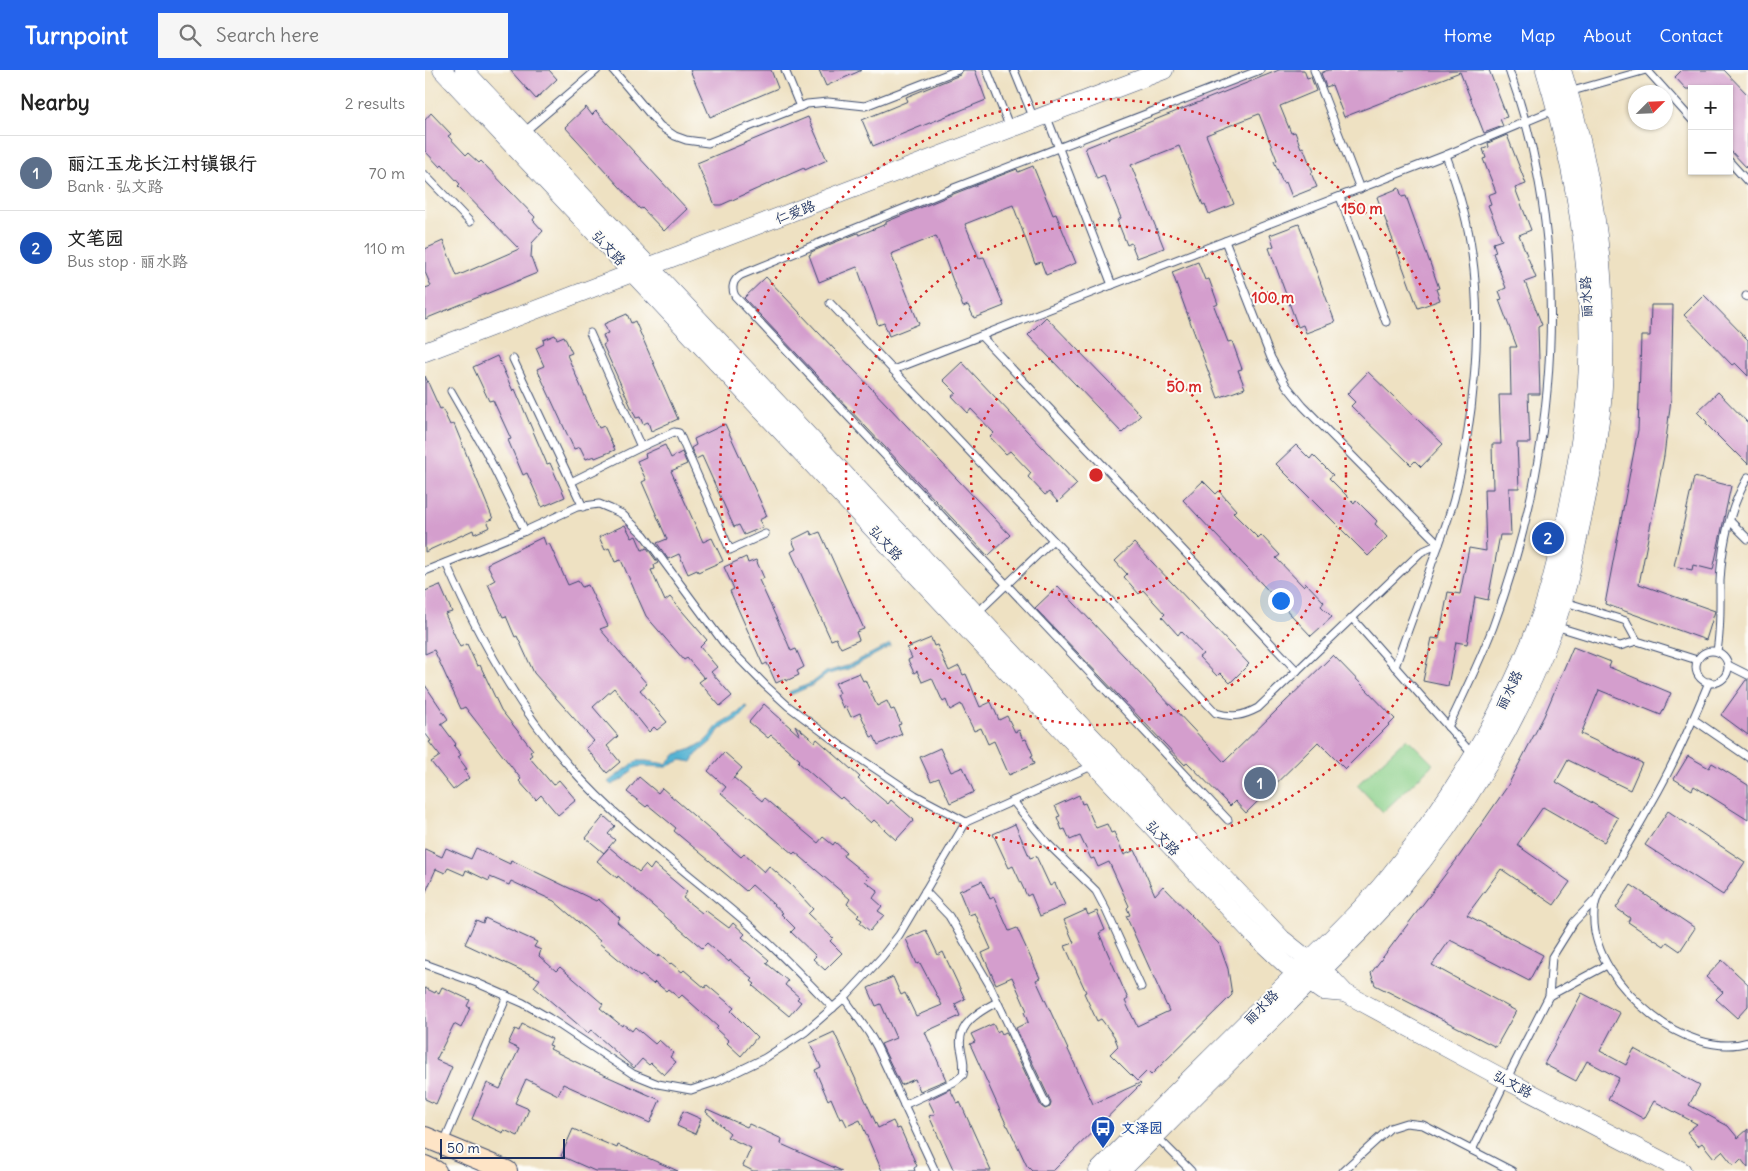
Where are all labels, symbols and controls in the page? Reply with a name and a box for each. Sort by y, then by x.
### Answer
search box [158,13,508,58]
text: Turnpoint [25,20,128,50]
icon: search [176,21,204,49]
text: Search here [216,23,319,47]
text: Home [1444,24,1492,47]
text: Map [1520,24,1555,47]
text: About [1583,24,1631,47]
text: Contact [1659,24,1723,47]
north arrow [1628,85,1673,130]
map controls [1688,85,1733,175]
button: + [1688,85,1733,130]
text: Nearby [20,89,90,116]
text: 2 results [345,93,405,113]
button: − [1688,130,1733,175]
text: 丽江玉龙长江村镇银行 [67,151,257,175]
text: 1 [33,163,39,183]
text: 70 m [369,163,405,183]
text: Bank · 弘文路 [67,176,163,196]
street label: 仁爱路 [772,196,818,228]
text: 150 m [1341,199,1383,218]
text: 文笔园 [67,226,124,250]
street label: 弘文路 [588,227,630,269]
text: 2 [32,238,40,258]
text: 110 m [364,238,405,258]
text: Bus stop · 丽水路 [67,251,188,271]
street label: 丽水路 [1576,276,1596,318]
text: 100 m [1252,288,1294,307]
text: 50 m [1166,377,1202,396]
centre of rings [1087,466,1105,484]
pin: 2 [1532,519,1564,557]
street label: 弘文路 [865,522,907,564]
your location [1268,588,1294,614]
street label: 丽水路 [1492,667,1526,713]
pin: 1 [1244,764,1276,802]
street label: 弘文路 [1142,817,1184,859]
street label: 丽水路 [1240,986,1282,1028]
street label: 弘文路 [1490,1066,1536,1102]
bus stop icon: 文泽园 [1090,1115,1116,1149]
place label: 文泽园 [1121,1119,1163,1137]
scale bar [440,1136,565,1159]
text: 50 m [447,1139,480,1157]

